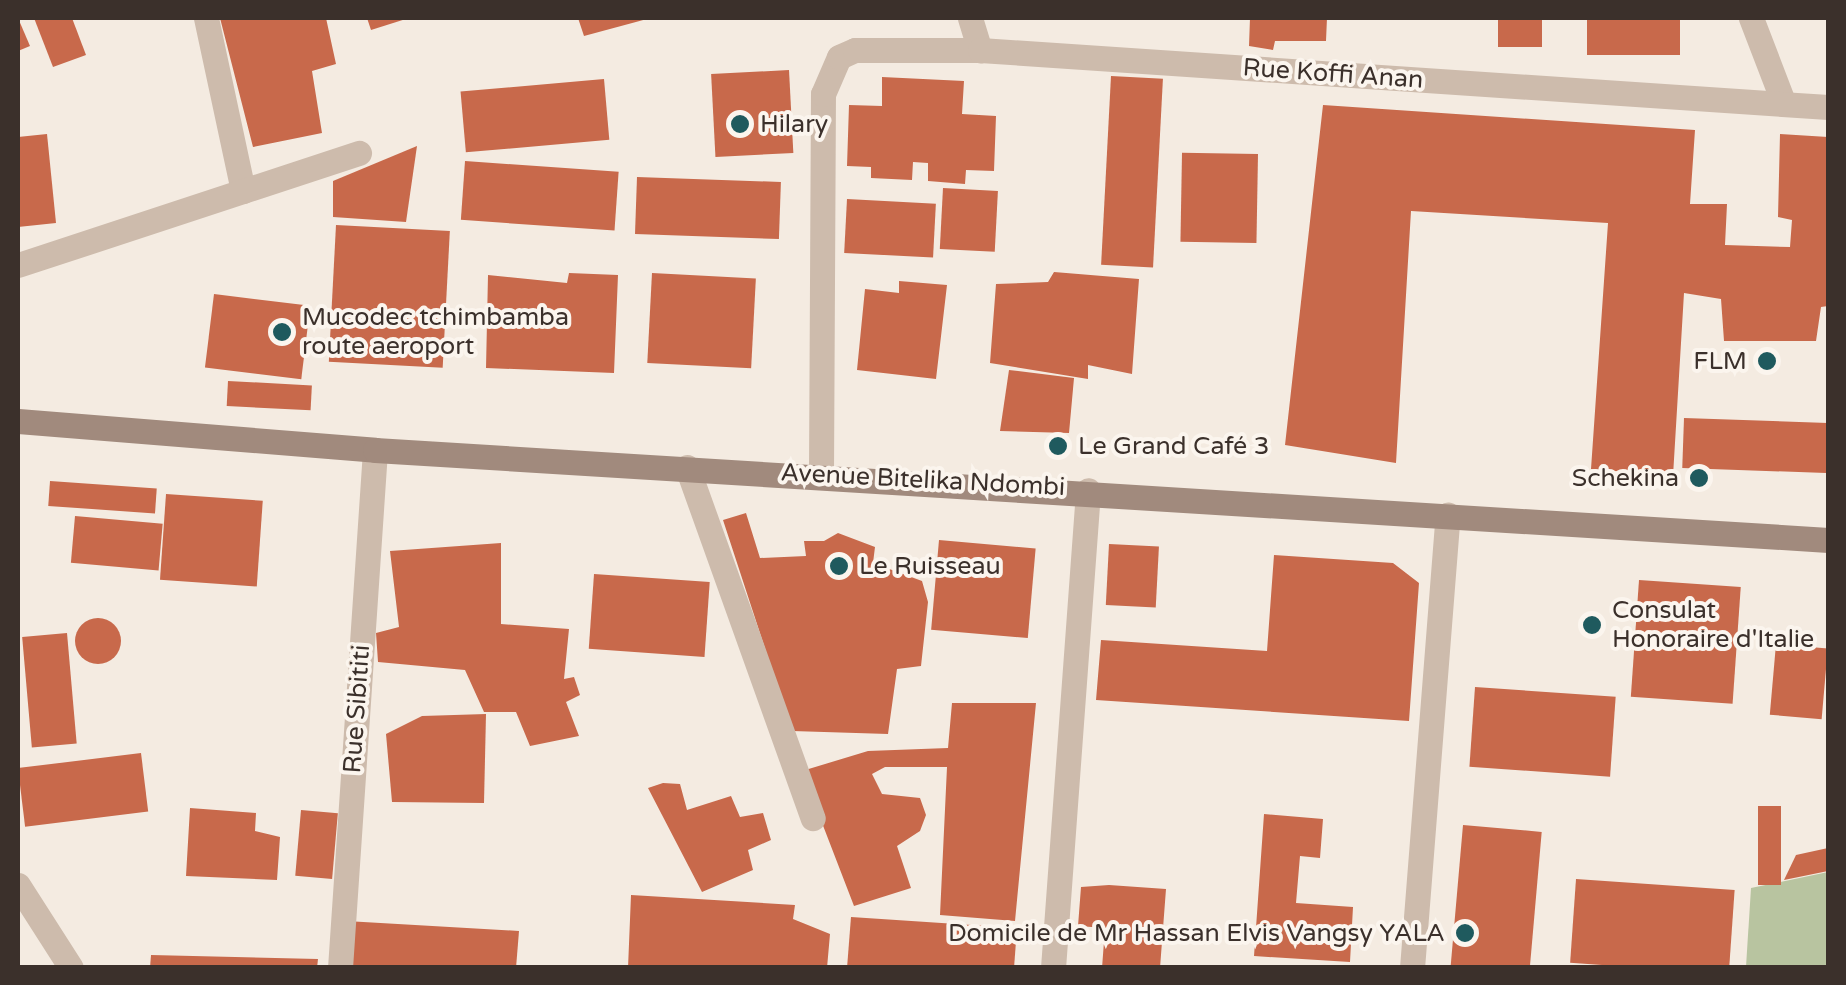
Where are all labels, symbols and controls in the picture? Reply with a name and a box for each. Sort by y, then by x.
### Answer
street label: Rue Koffi Anan [1242,53,1424,95]
place label: Hilary [760,109,828,139]
marker: Hilary [729,113,751,135]
place label: Mucodec tchimbamba route aeroport [302,303,569,362]
marker: Mucodec tchimbamba route aeroport [271,321,293,343]
place label: FLM [1693,346,1747,376]
marker: FLM [1756,350,1778,372]
place label: Le Grand Café 3 [1078,431,1269,461]
marker: Le Grand Café 3 [1047,435,1069,457]
street label: Avenue Bitelika Ndombi [780,458,1066,502]
place label: Schekina [1572,463,1679,493]
marker: Schekina [1688,467,1710,489]
place label: Le Ruisseau [859,551,1001,581]
marker: Le Ruisseau [828,555,850,577]
place label: Consulat Honoraire d'Italie [1612,596,1814,655]
marker: Consulat Honoraire d'Italie [1581,614,1603,636]
street label: Rue Sibititi [338,644,376,774]
place label: Domicile de Mr Hassan Elvis Vangsy YALA [948,918,1445,948]
marker: Domicile de Mr Hassan Elvis Vangsy YALA [1454,922,1476,944]

